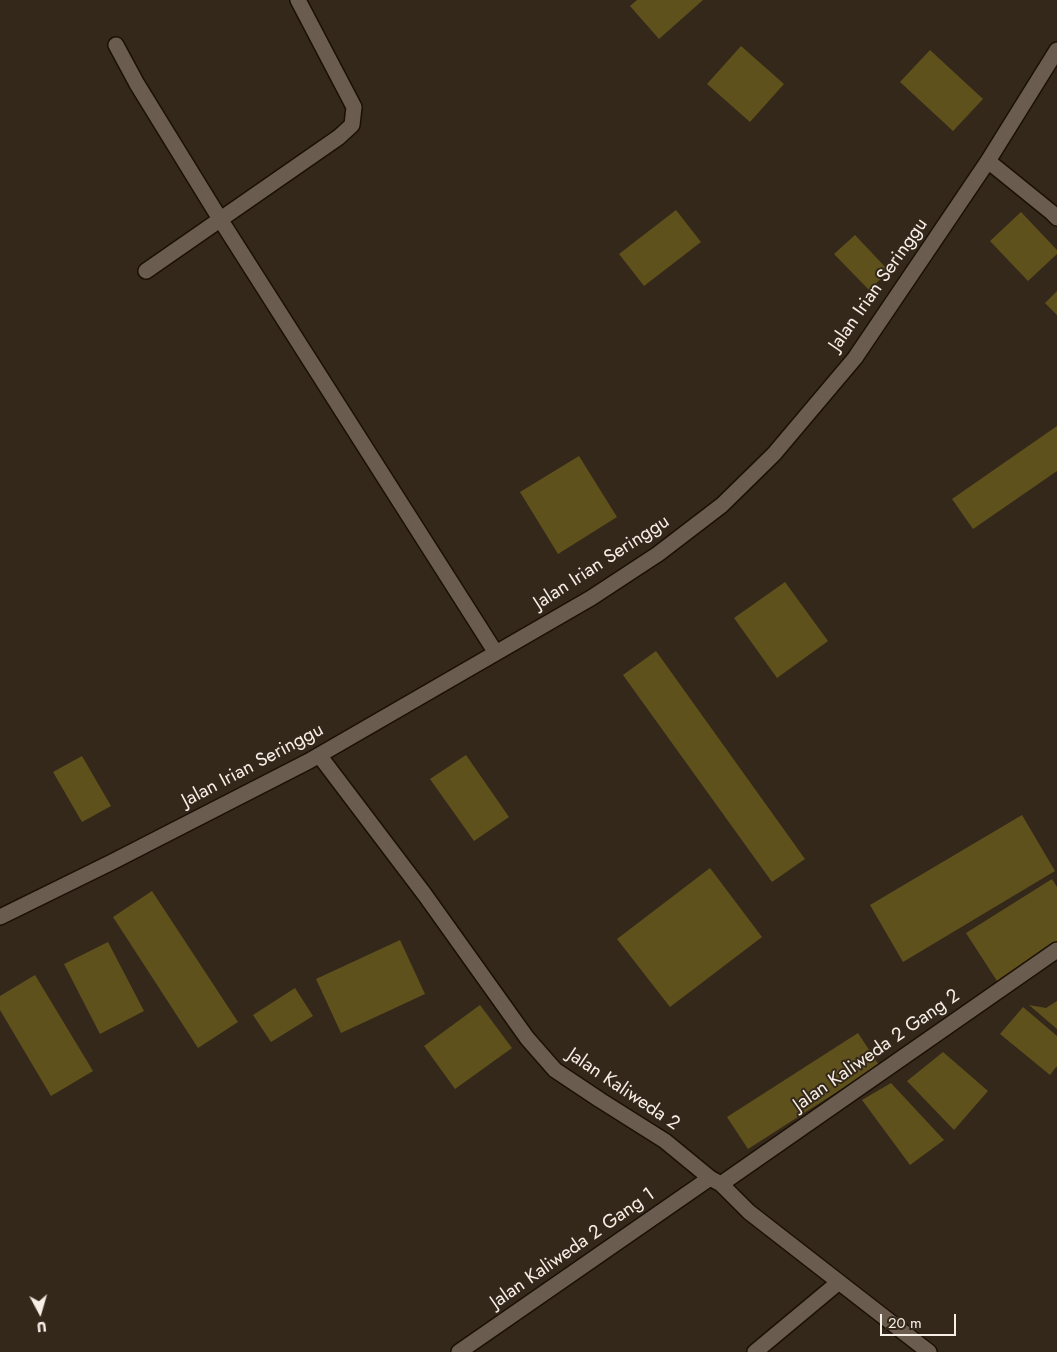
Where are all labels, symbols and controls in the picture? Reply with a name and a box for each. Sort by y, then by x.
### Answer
street label: Jalan Irian Seringgu [825,214,933,356]
street label: Jalan Irian Seringgu [530,511,674,615]
street label: Jalan Irian Seringgu [178,719,328,813]
street label: Jalan Kaliweda 2 Gang 2 [789,985,965,1117]
street label: Jalan Kaliweda 2 [562,1044,684,1136]
street label: Jalan Kaliweda 2 Gang 1 [486,1184,660,1314]
north arrow [15,1287,65,1337]
scale bar [882,1304,958,1336]
text: 20 m [888,1312,922,1334]
text: U [36,1316,48,1337]

